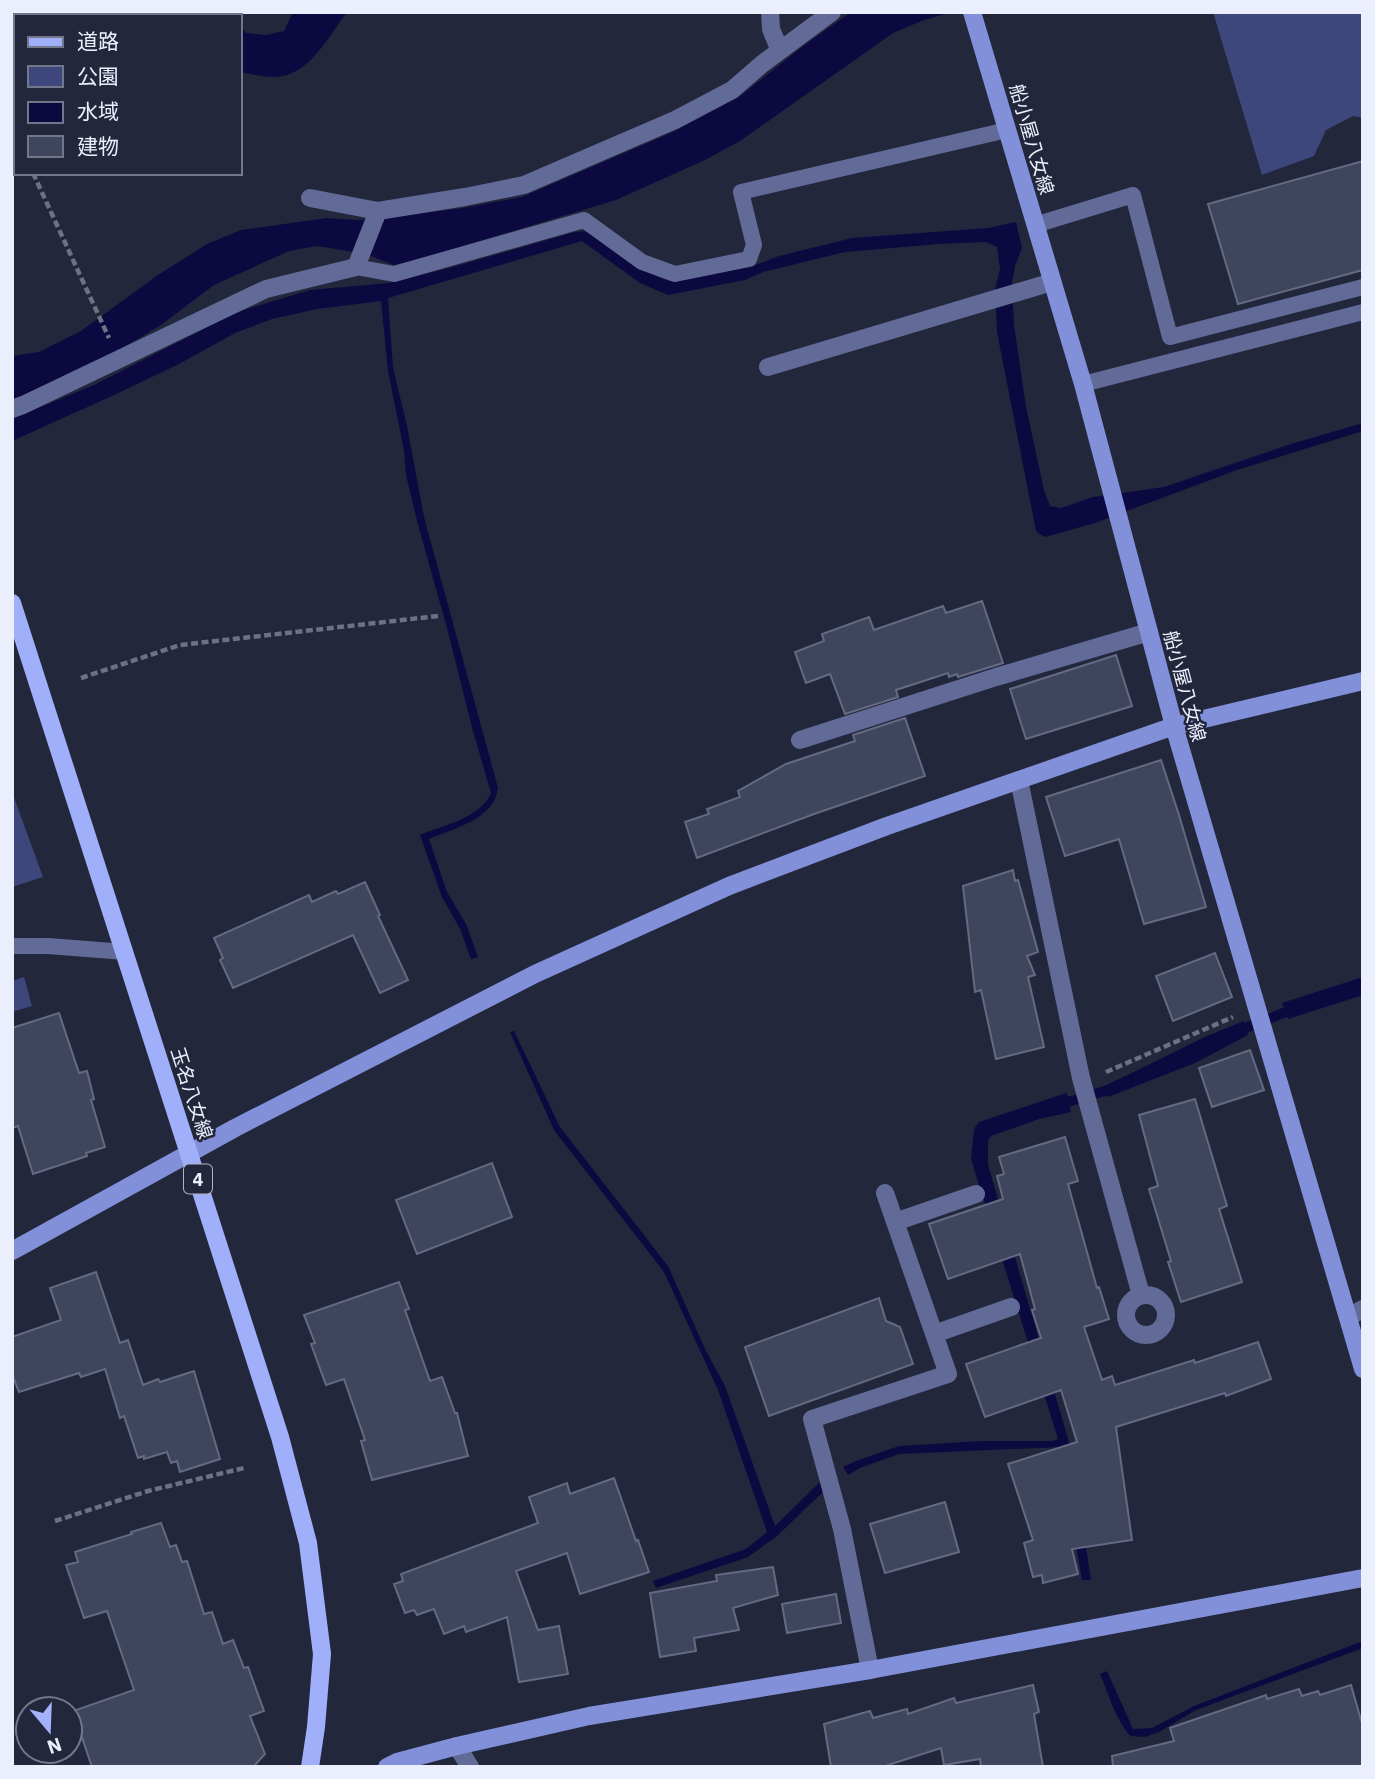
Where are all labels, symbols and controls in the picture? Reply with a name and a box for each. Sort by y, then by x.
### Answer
legend [14,14,242,175]
text: 道路 [77,27,119,55]
text: 公園 [77,62,119,90]
street label: 船小屋八女線 [1005,81,1059,197]
text: 水域 [77,97,119,125]
text: 建物 [77,132,119,160]
street label: 船小屋八女線 [1159,628,1211,744]
street label: 玉名八女線 [166,1044,218,1142]
road number: 4 [184,1164,212,1194]
north arrow [14,1695,84,1765]
text: N [44,1732,65,1760]

